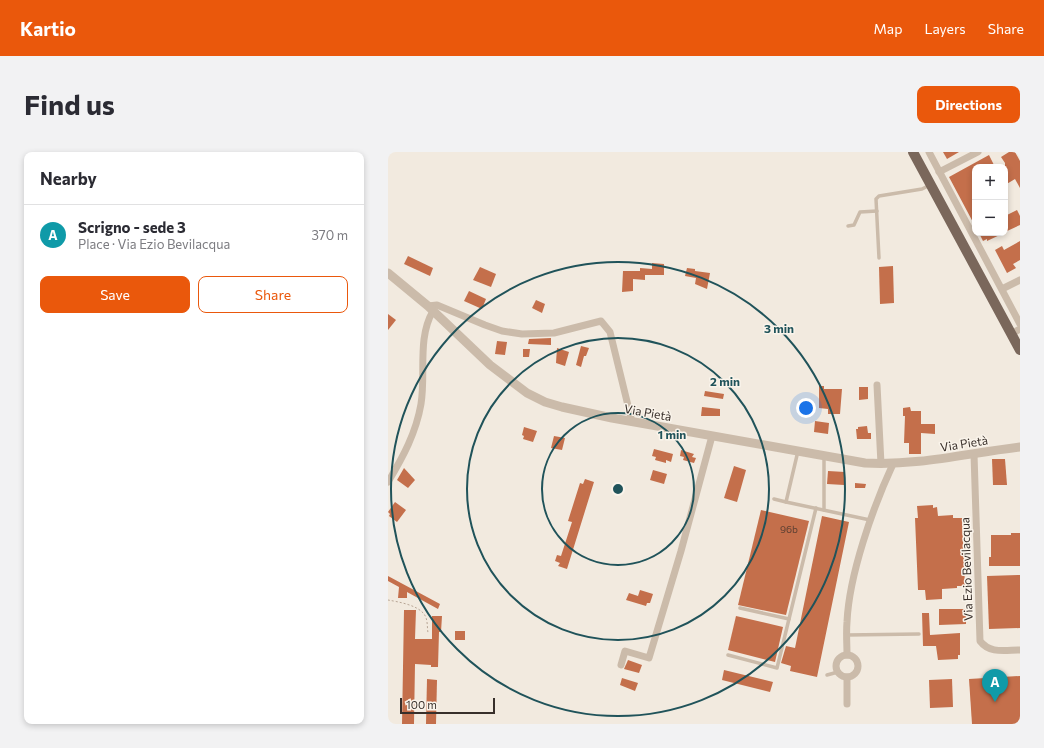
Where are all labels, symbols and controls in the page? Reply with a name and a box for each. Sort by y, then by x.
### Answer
text: Kartio [20,17,76,40]
text: Map [874,20,902,37]
text: Layers [924,20,966,37]
text: Share [988,20,1024,37]
button: Directions [917,86,1020,123]
text: Find us [24,87,115,121]
map controls [972,164,1008,236]
button: + [972,164,1008,200]
text: Nearby [40,168,97,189]
button: − [972,200,1008,236]
text: Scrigno - sede 3 [78,218,186,236]
text: A [48,227,58,243]
text: 370 m [311,227,348,243]
text: Place · Via Ezio Bevilacqua [78,236,230,252]
button: Save [40,276,190,313]
button: Share [198,276,348,313]
text: 3 min [764,321,794,335]
text: 2 min [710,374,740,388]
your location [796,398,816,418]
street label: Via Pietà [623,401,673,423]
text: 1 min [658,427,686,441]
street label: Via Pietà [939,432,989,454]
centre of rings [611,482,625,496]
street label: Via Ezio Bevilacqua [957,517,975,621]
house number: 96b [780,523,798,535]
pin: A [982,669,1008,702]
scale bar [400,696,495,715]
text: 100 m [406,698,437,711]

